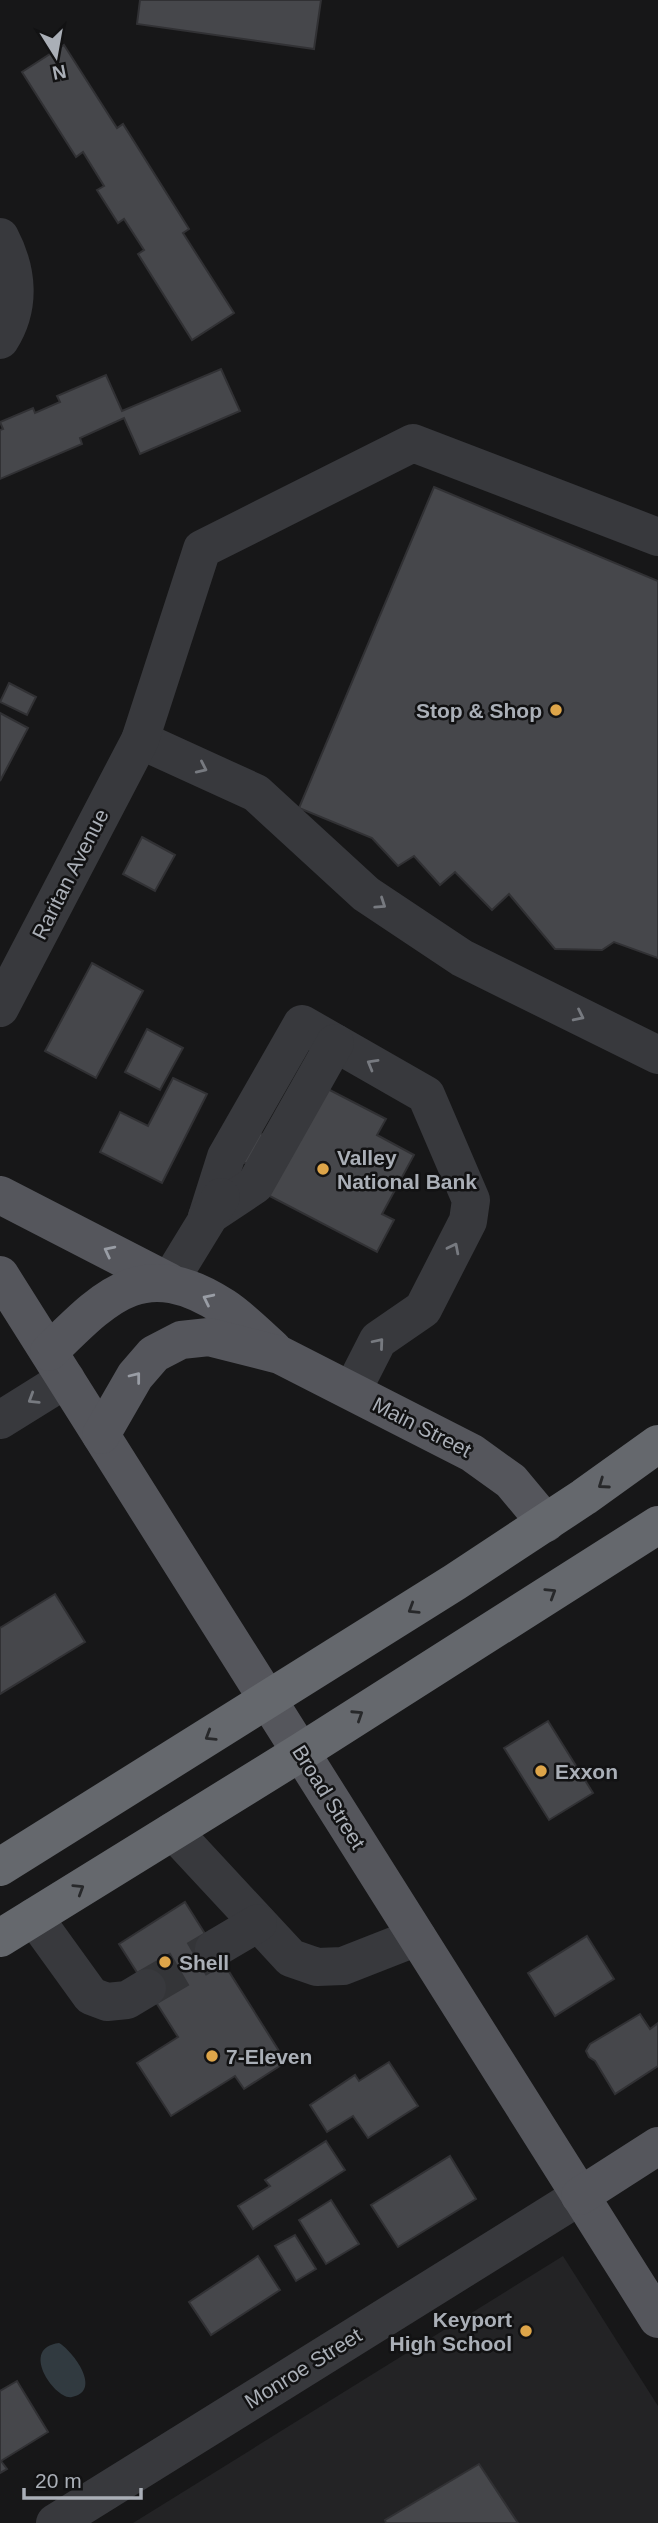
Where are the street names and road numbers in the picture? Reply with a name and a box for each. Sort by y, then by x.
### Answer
street label: Raritan Avenue [27,805,113,943]
street label: Main Street [369,1392,475,1462]
street label: Broad Street [288,1741,370,1853]
street label: Monroe Street [240,2323,366,2413]

